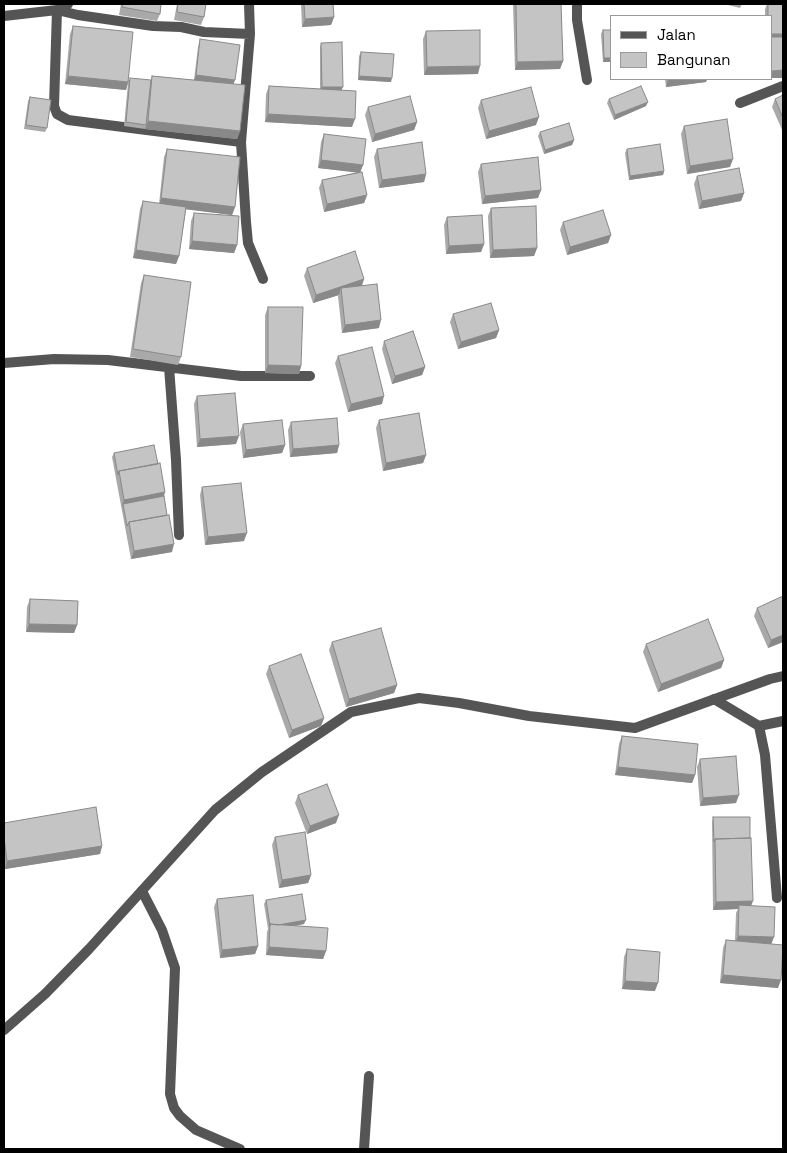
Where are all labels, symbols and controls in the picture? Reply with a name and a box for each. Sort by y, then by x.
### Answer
legend [610,15,772,80]
text: Jalan [657,25,696,44]
text: Bangunan [657,50,731,69]

